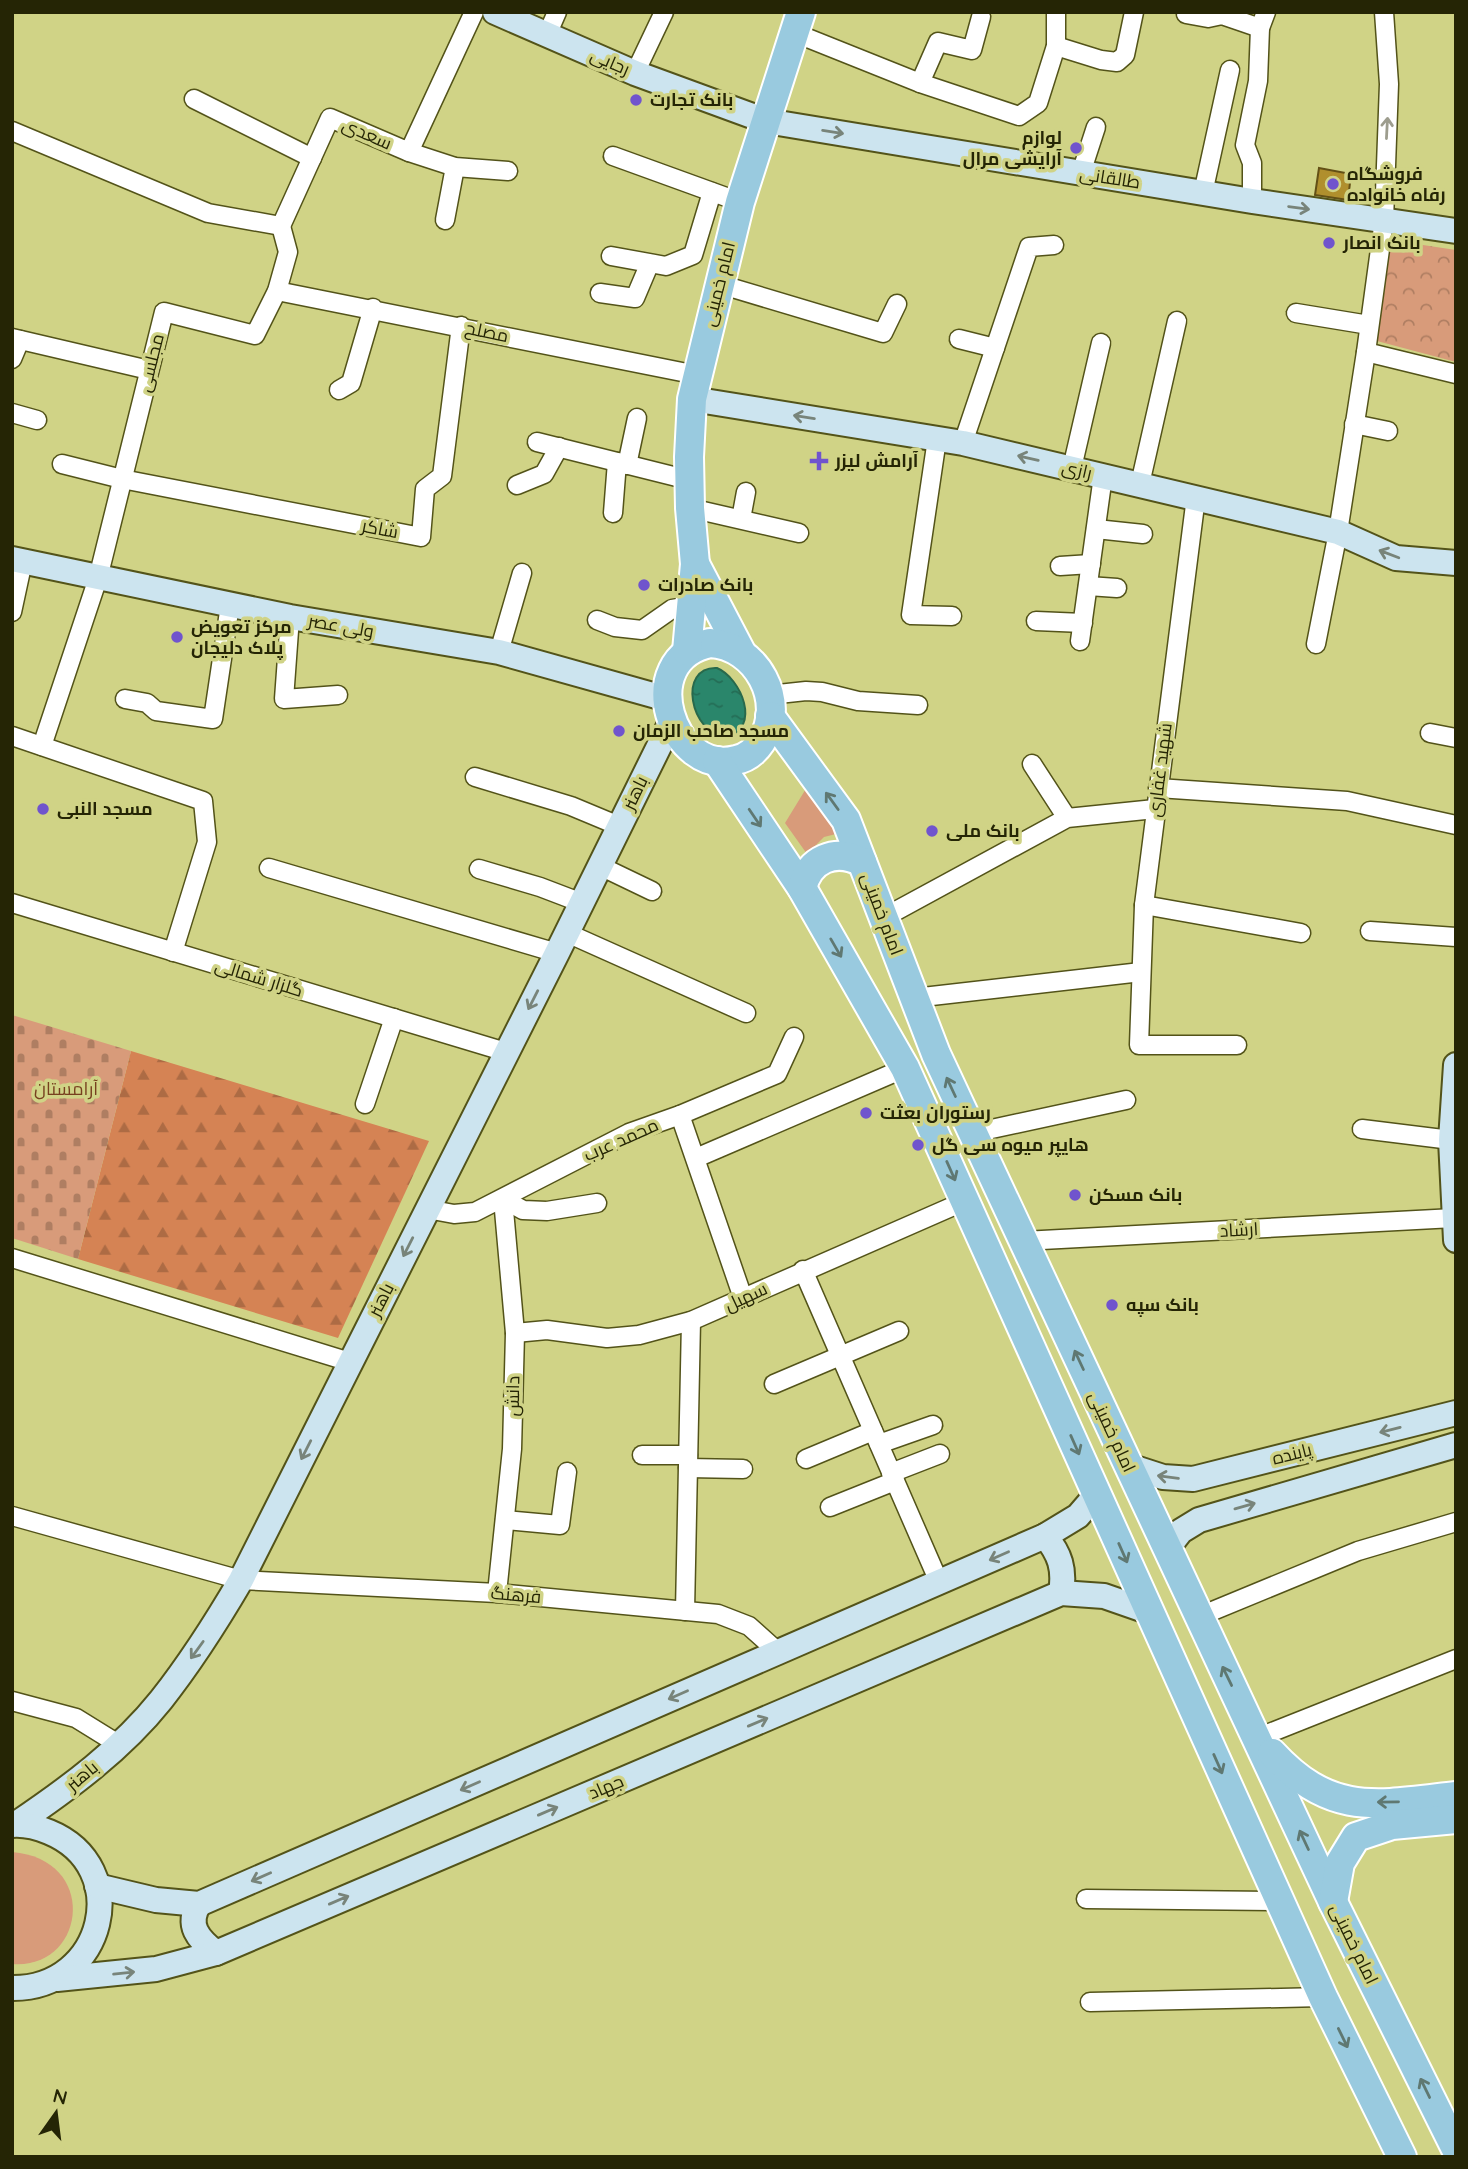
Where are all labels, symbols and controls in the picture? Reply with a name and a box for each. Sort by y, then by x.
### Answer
street label: رجایی [587,43,633,80]
place label: بانک تجارت [650,88,733,111]
marker: بانک تجارت [628,92,644,108]
street label: سعدی [339,112,396,155]
one-way arrow [1381,116,1394,139]
one-way arrow [821,126,844,139]
place label: لوازم آرایشی مرال [963,126,1062,170]
marker: لوازم آرایشی مرال [1068,140,1084,156]
street label: طالقانی [1078,161,1142,194]
place label: فروشگاه رفاه خانواده [1347,162,1446,206]
marker: فروشگاه رفاه خانواده [1325,176,1341,192]
one-way arrow [1288,202,1310,215]
place label: بانک انصار [1342,231,1421,254]
marker: بانک انصار [1321,235,1337,251]
street label: امام خمینی [697,239,741,329]
street label: مصلح [463,316,511,348]
street label: مجلسی [132,331,169,394]
one-way arrow [793,410,816,423]
place label: آرامش لیزر [834,449,919,472]
marker: آرامش لیزر [809,451,829,471]
one-way arrow [1017,451,1039,464]
street label: رازی [1060,455,1095,484]
street label: شاکر [359,514,400,543]
one-way arrow [1378,547,1400,560]
place label: بانک صادرات [658,573,753,596]
marker: بانک صادرات [636,577,652,593]
street label: ولی عصر [305,608,376,643]
place label: مرکز تعویض پلاک دلیجان [191,615,292,660]
marker: مرکز تعویض پلاک دلیجان [169,629,185,645]
place label: مسجد صاحب الزمان [633,719,789,742]
street label: شهید غفاری [1142,721,1177,818]
marker: مسجد صاحب الزمان [611,723,627,739]
street label: باهنر [616,772,653,815]
one-way arrow [825,792,840,811]
place label: مسجد النبی [57,797,153,820]
marker: مسجد النبی [35,801,51,817]
one-way arrow [747,808,762,827]
place label: بانک ملی [946,819,1020,842]
marker: بانک ملی [924,823,940,839]
street label: امام خمینی [855,869,909,959]
one-way arrow [829,937,843,957]
street label: گلزار شمالی [212,953,306,1002]
one-way arrow [525,989,539,1010]
park label: آرامستان [34,1077,98,1100]
one-way arrow [944,1077,957,1098]
place label: رستوران بعثت [880,1101,991,1124]
marker: رستوران بعثت [858,1105,874,1121]
street label: محمد عرب [580,1113,662,1166]
place label: هایپر میوه سی گل [932,1133,1089,1157]
marker: هایپر میوه سی گل [910,1137,926,1153]
one-way arrow [945,1160,958,1181]
place label: بانک مسکن [1089,1183,1182,1206]
marker: بانک مسکن [1067,1187,1083,1203]
street label: ارشاد [1219,1217,1259,1242]
one-way arrow [400,1236,414,1257]
street label: سهیل [721,1277,771,1316]
street label: باهنر [362,1279,399,1322]
place label: بانک سپه [1126,1293,1199,1317]
marker: بانک سپه [1104,1297,1120,1313]
one-way arrow [1071,1349,1084,1370]
street label: دانش [501,1375,524,1417]
street label: امام خمینی [1083,1388,1141,1476]
one-way arrow [1379,1424,1401,1437]
one-way arrow [1069,1434,1082,1456]
street label: پاینده [1270,1437,1315,1471]
one-way arrow [299,1439,313,1460]
one-way arrow [1157,1470,1180,1483]
one-way arrow [1234,1499,1256,1512]
one-way arrow [1117,1542,1130,1564]
one-way arrow [989,1550,1010,1563]
street label: فرهنگ [490,1581,542,1608]
one-way arrow [190,1640,205,1659]
one-way arrow [1220,1666,1234,1687]
one-way arrow [668,1689,689,1702]
one-way arrow [746,1715,768,1728]
one-way arrow [1212,1753,1225,1774]
street label: باهنر [60,1756,103,1796]
street label: جهاد [585,1769,627,1804]
one-way arrow [459,1780,481,1793]
one-way arrow [1377,1796,1400,1809]
one-way arrow [537,1804,558,1817]
one-way arrow [1297,1830,1311,1851]
one-way arrow [251,1871,272,1884]
one-way arrow [328,1893,349,1906]
street label: امام خمینی [1324,1900,1384,1988]
one-way arrow [113,1966,135,1979]
one-way arrow [1337,2027,1351,2048]
north arrow [21,2078,91,2148]
one-way arrow [1418,2078,1432,2099]
text: N [50,2083,70,2110]

